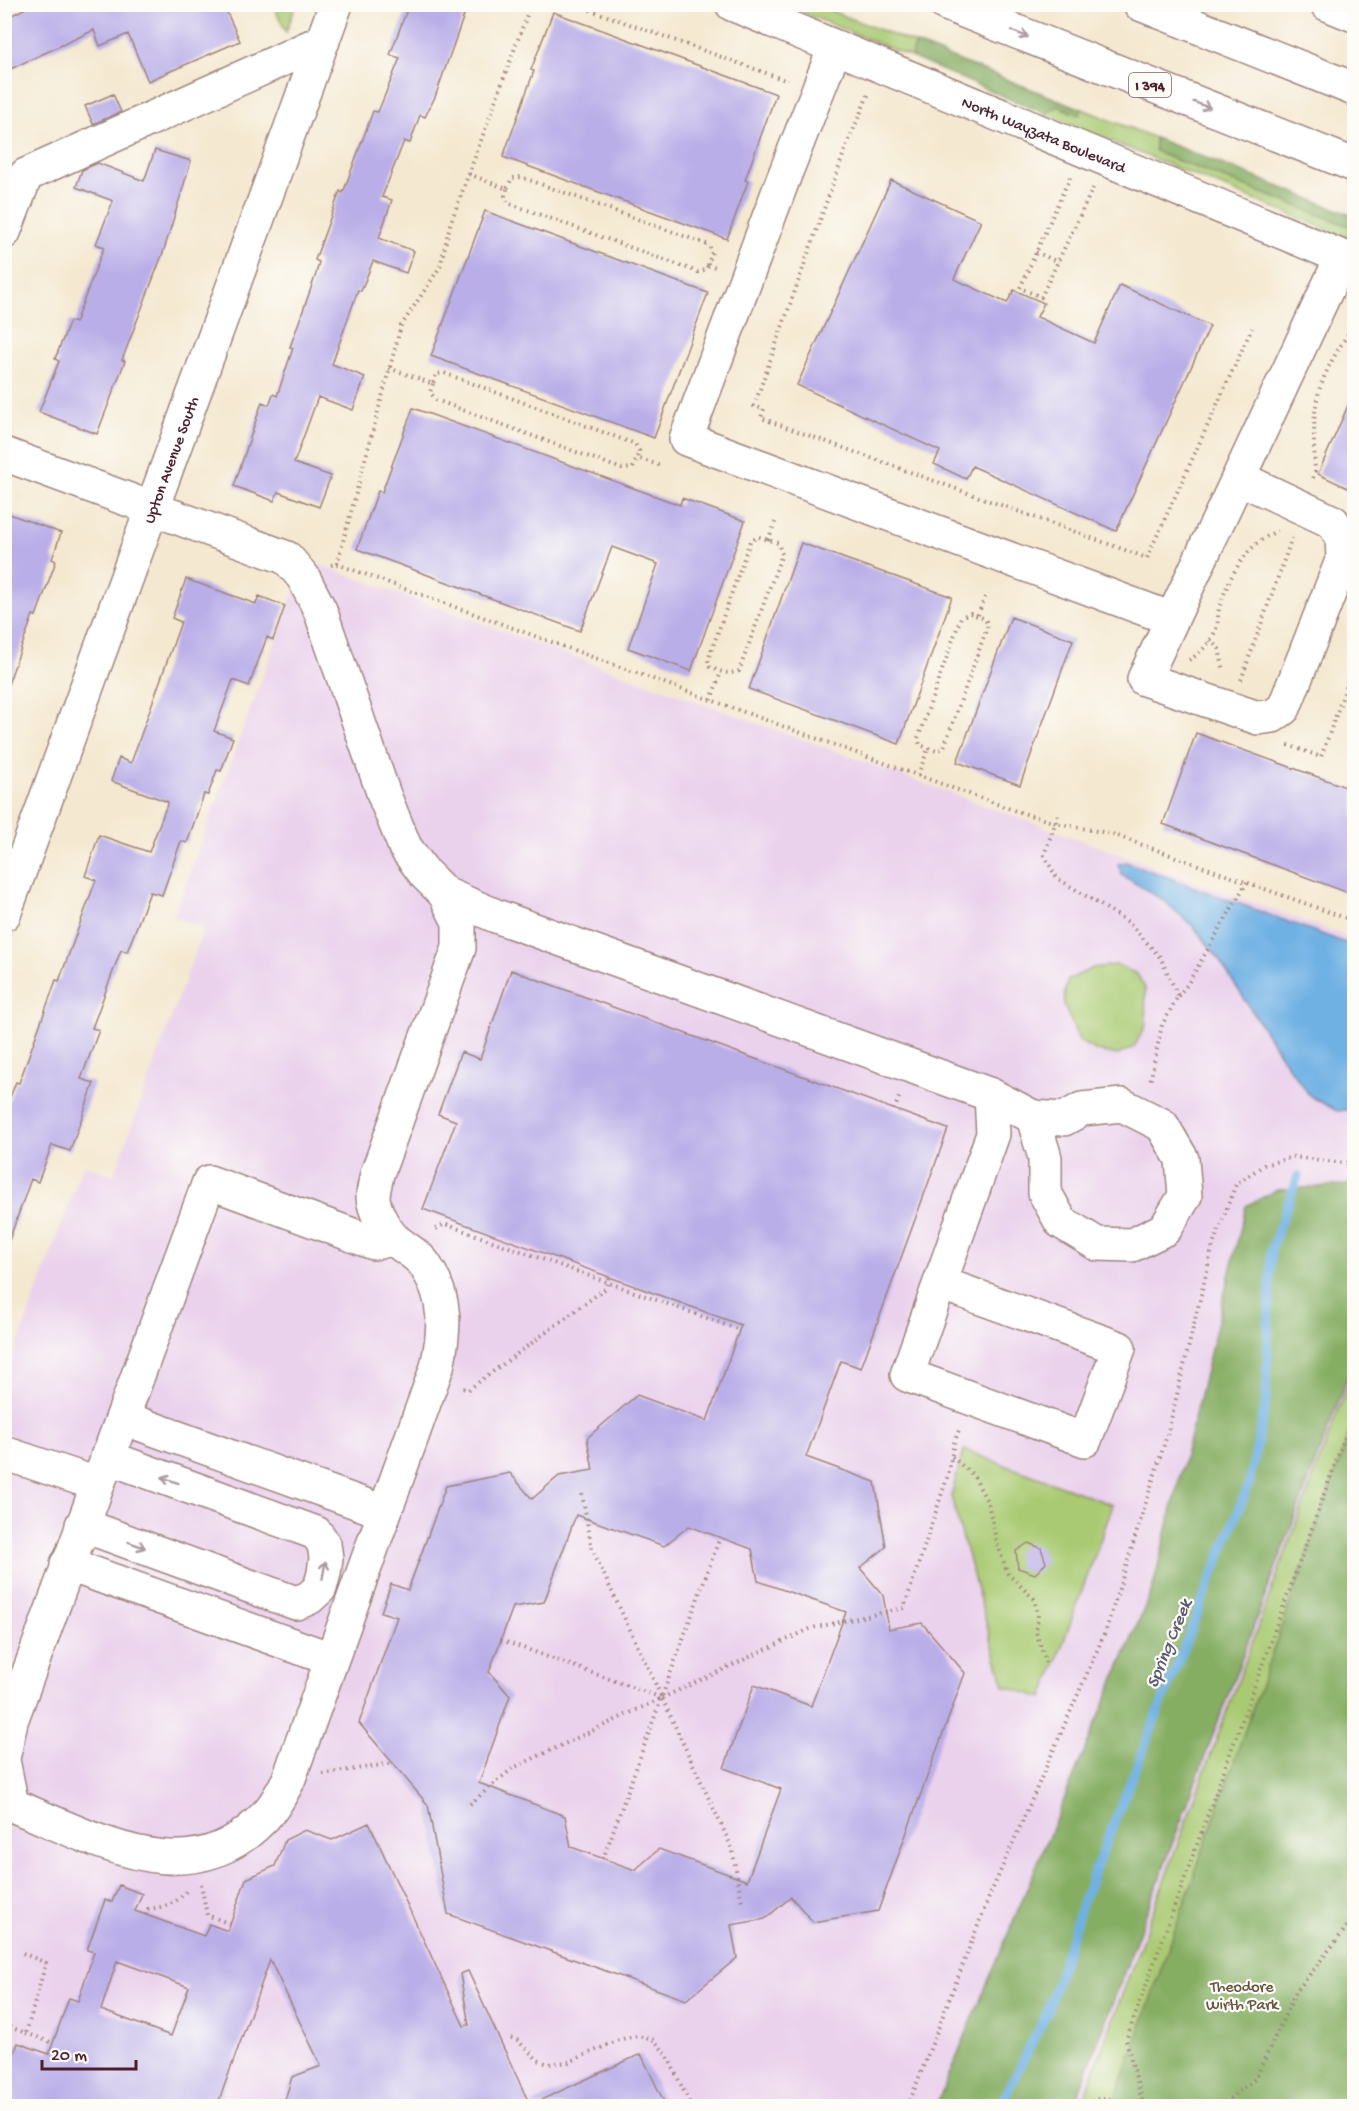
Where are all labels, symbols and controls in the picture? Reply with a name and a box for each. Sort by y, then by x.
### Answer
one-way arrow [1011,29,1029,40]
road number: I 394 [1129,73,1171,97]
street label: North Wayzata Boulevard [958,94,1129,180]
one-way arrow [1192,100,1211,111]
street label: Upton Avenue South [141,394,205,527]
one-way arrow [161,1474,180,1485]
one-way arrow [127,1540,146,1551]
one-way arrow [318,1561,329,1581]
water label: Spring Creek [1143,1595,1198,1691]
park label: Theodore Wirth Park [1206,1979,1280,2016]
scale bar [42,2033,136,2071]
text: 20 m [51,2046,87,2067]

